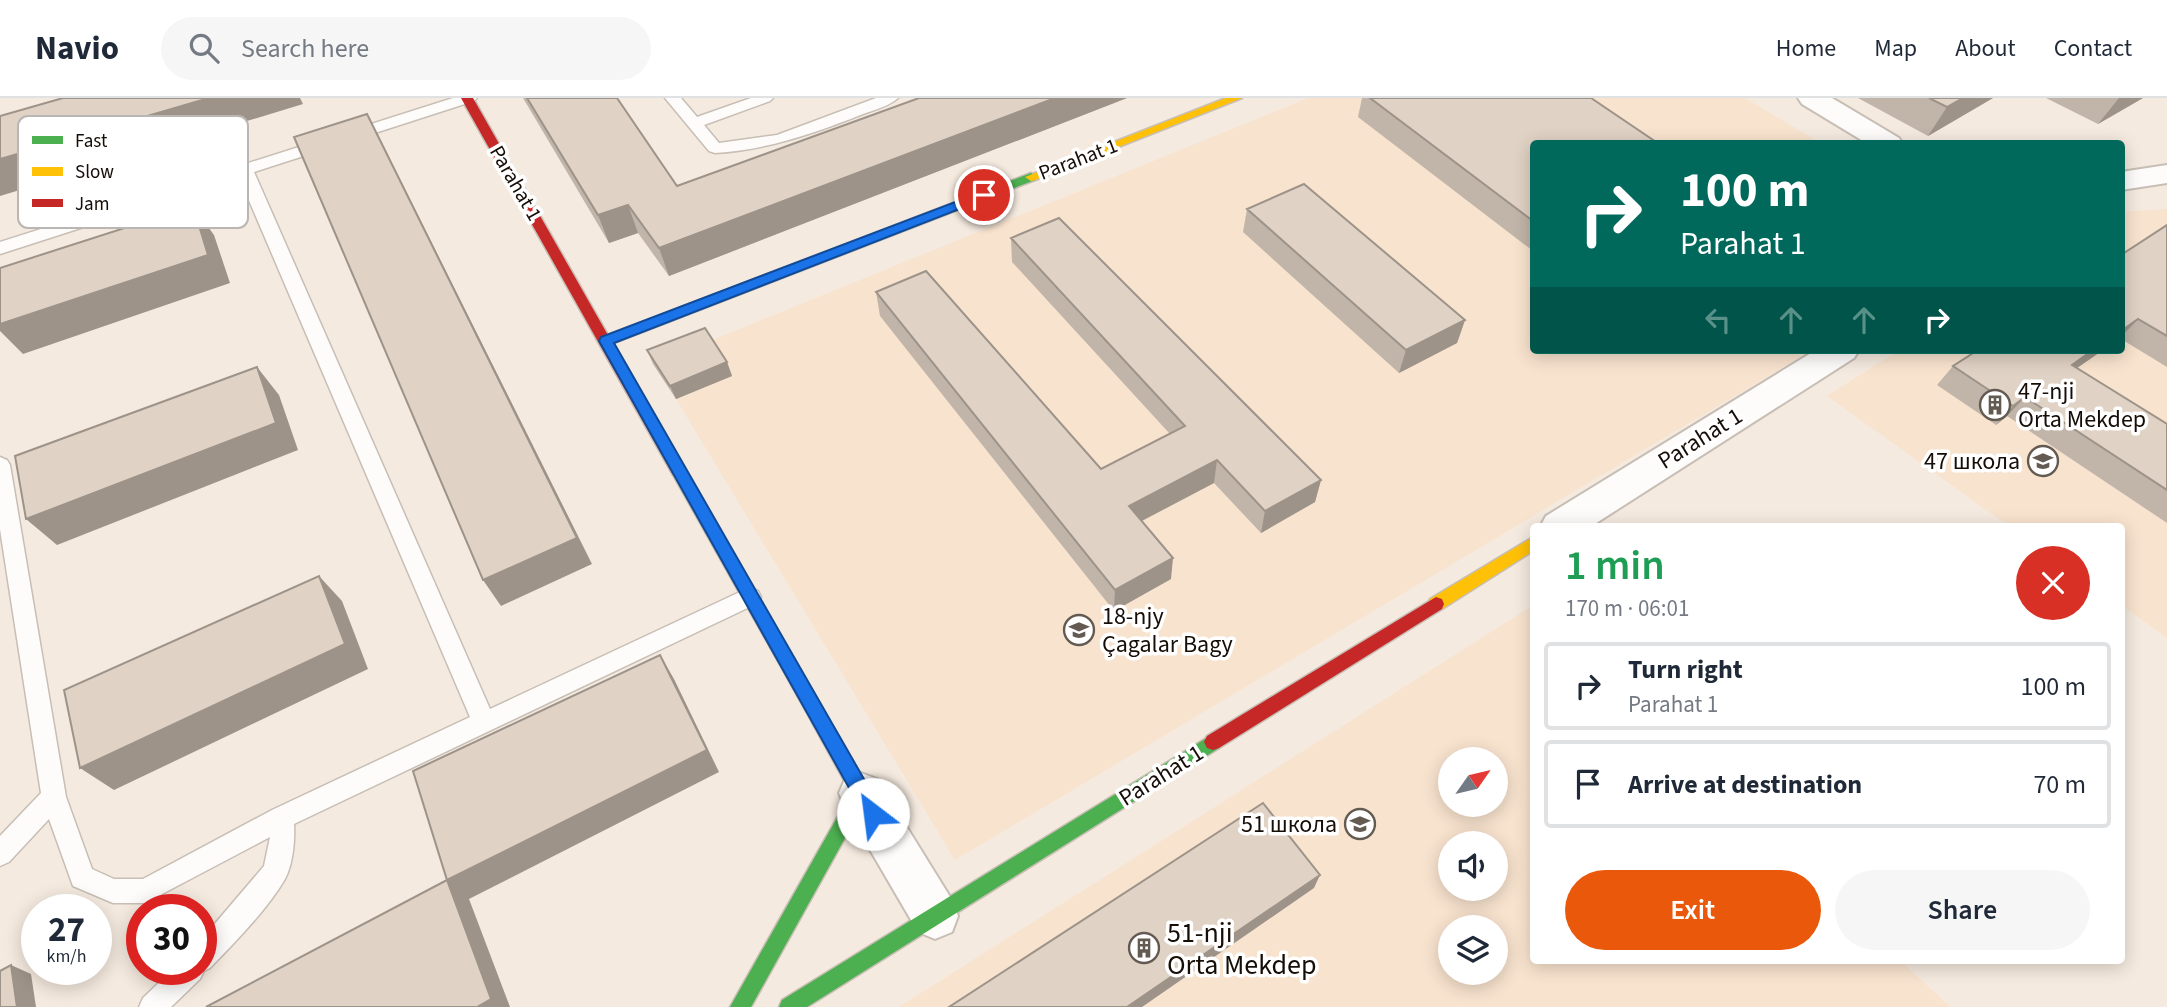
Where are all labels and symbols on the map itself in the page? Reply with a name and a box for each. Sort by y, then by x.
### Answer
legend [18,116,248,228]
text: Fast [75,128,108,155]
street label: Parahat 1 [1034,130,1122,188]
street label: Parahat 1 [482,140,550,226]
text: Slow [75,159,114,186]
pin [954,165,1014,225]
text: Jam [75,191,109,218]
place label: 47-nji Orta Mekdep [2018,374,2146,437]
building icon: 47-nji Orta Mekdep [1978,388,2012,422]
street label: Parahat 1 [1651,399,1749,478]
place label: 47 школа [1924,444,2020,479]
school or university icon: 47 школа [2026,444,2060,478]
place label: 18-njy Çagalar Bagy [1102,599,1233,662]
school or university icon: 18-njy Çagalar Bagy [1062,613,1096,647]
street label: Parahat 1 [1112,736,1210,815]
north arrow [1438,747,1508,817]
position arrow [836,777,910,851]
place label: 51 школа [1241,807,1337,842]
school or university icon: 51 школа [1343,807,1377,841]
speed limit sign: 30 [126,894,217,985]
place label: 51-nji Orta Mekdep [1167,913,1316,985]
building icon: 51-nji Orta Mekdep [1127,931,1161,965]

